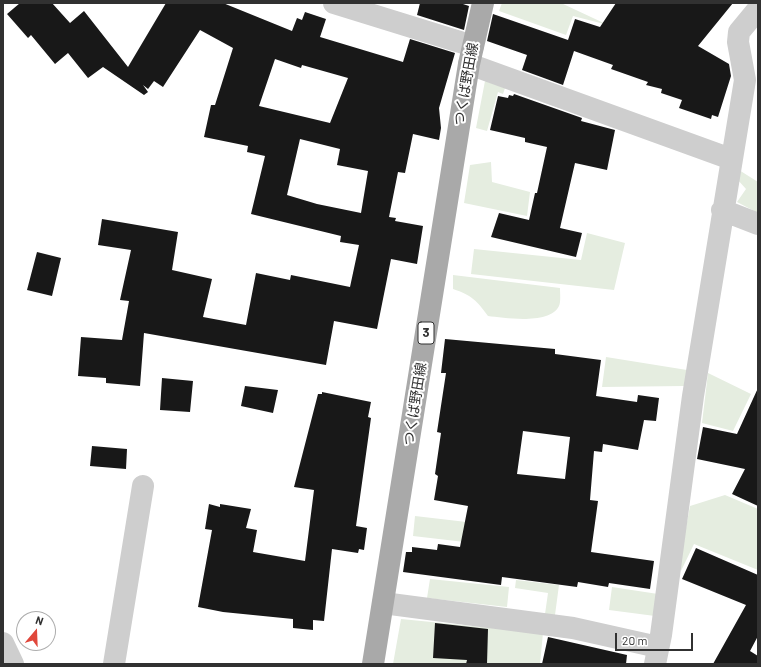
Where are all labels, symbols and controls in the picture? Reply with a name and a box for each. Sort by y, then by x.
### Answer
street label: つくば野田線 [450,41,482,127]
road number: 3 [418,322,434,344]
street label: つくば野田線 [400,361,430,447]
north arrow [16,611,56,651]
text: N [34,613,45,627]
scale bar [617,625,695,651]
text: 20 m [622,633,648,647]

